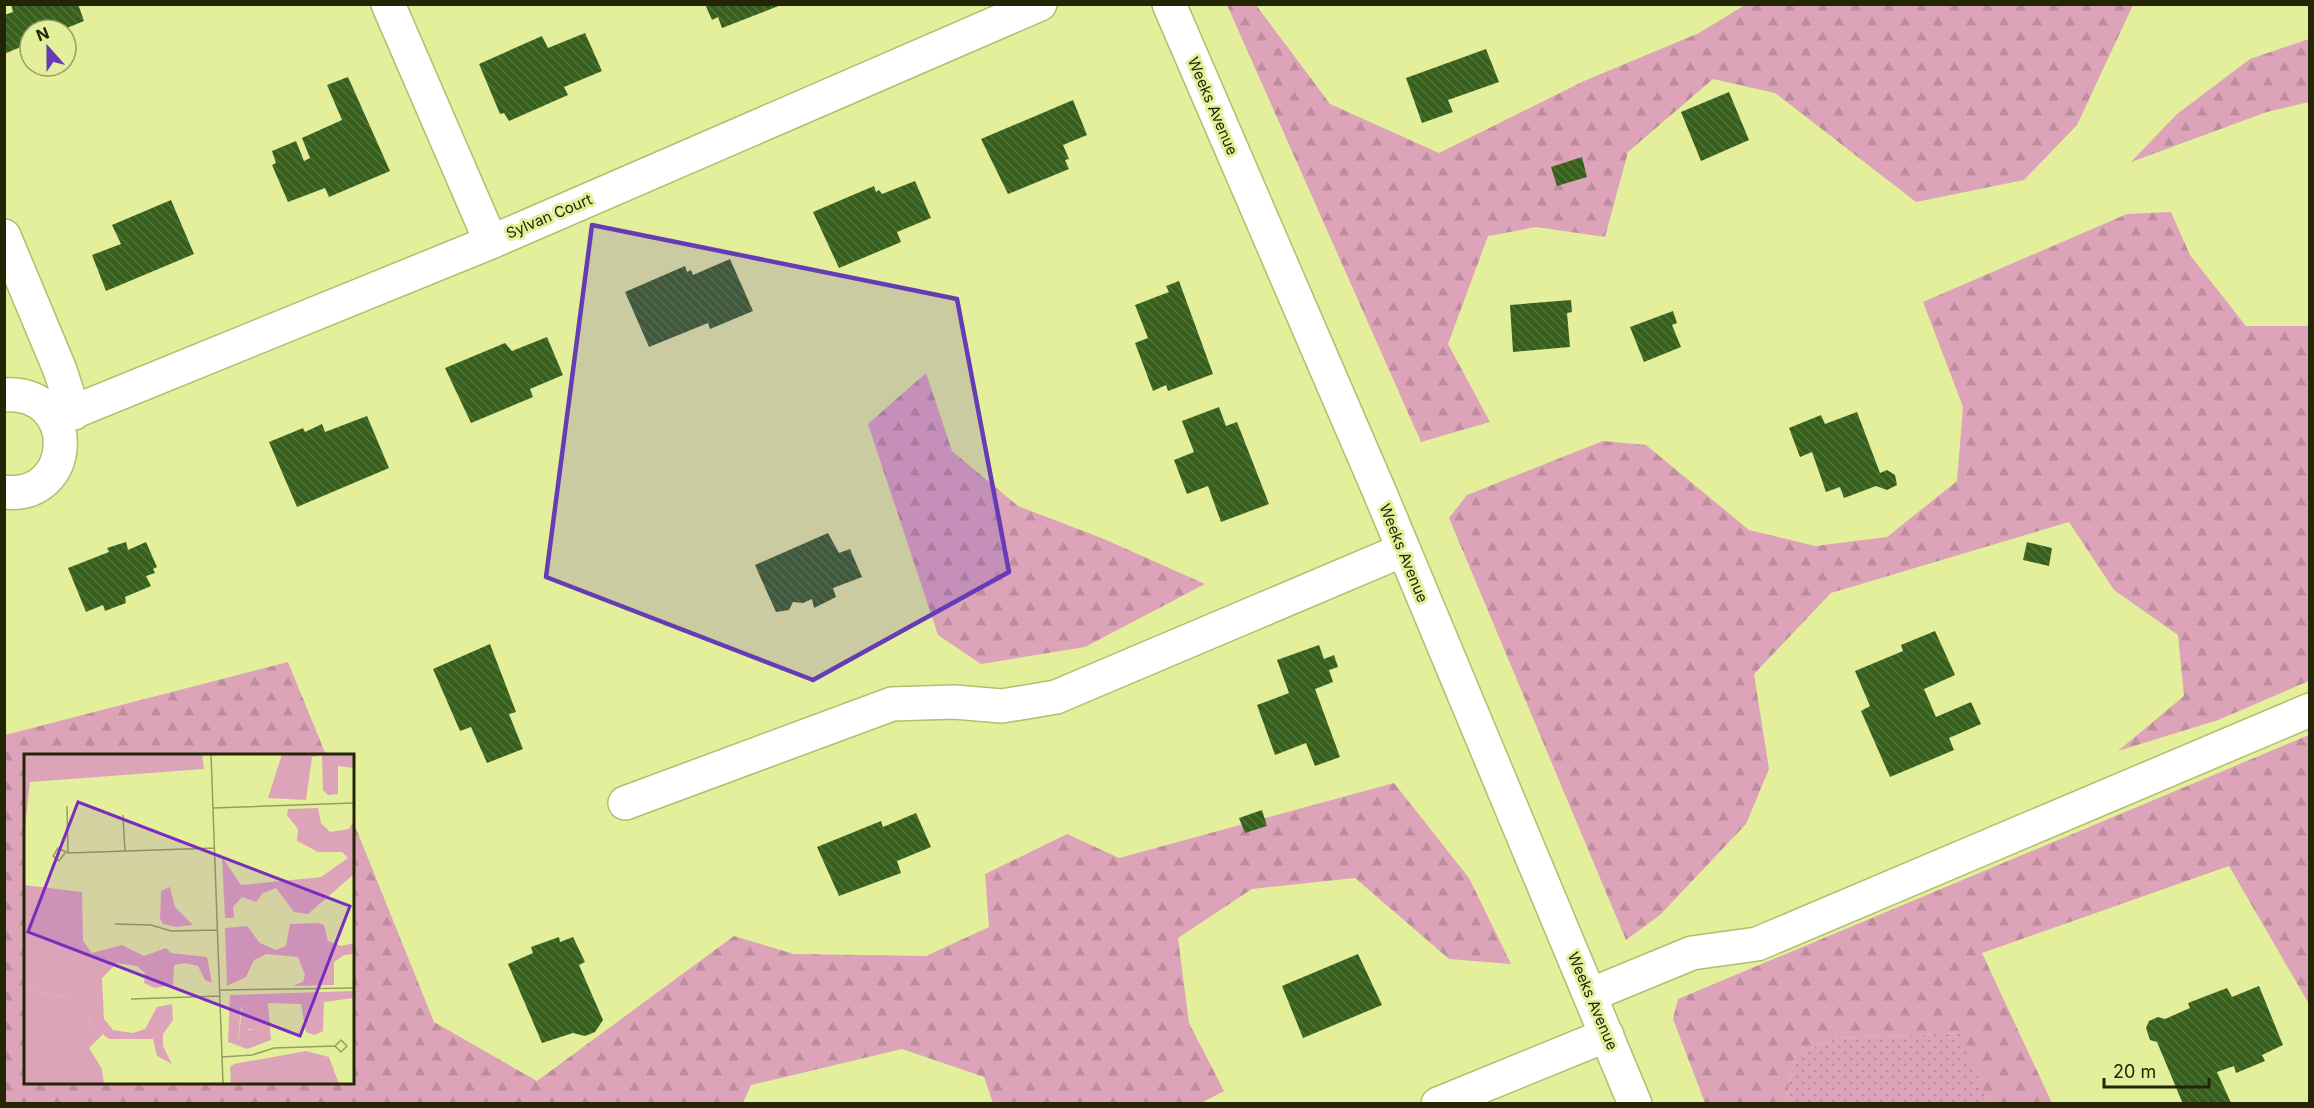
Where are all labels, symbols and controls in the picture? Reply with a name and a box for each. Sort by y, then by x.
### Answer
north arrow [18,18,78,78]
text: N [33,22,52,46]
street label: Weeks Avenue [1184,54,1242,158]
street label: Sylvan Court [503,189,595,243]
street label: Weeks Avenue [1376,501,1432,605]
inset map [24,754,354,1084]
street label: Weeks Avenue [1564,949,1622,1053]
scale bar [2104,1051,2209,1089]
text: 20 m [2113,1061,2156,1082]

